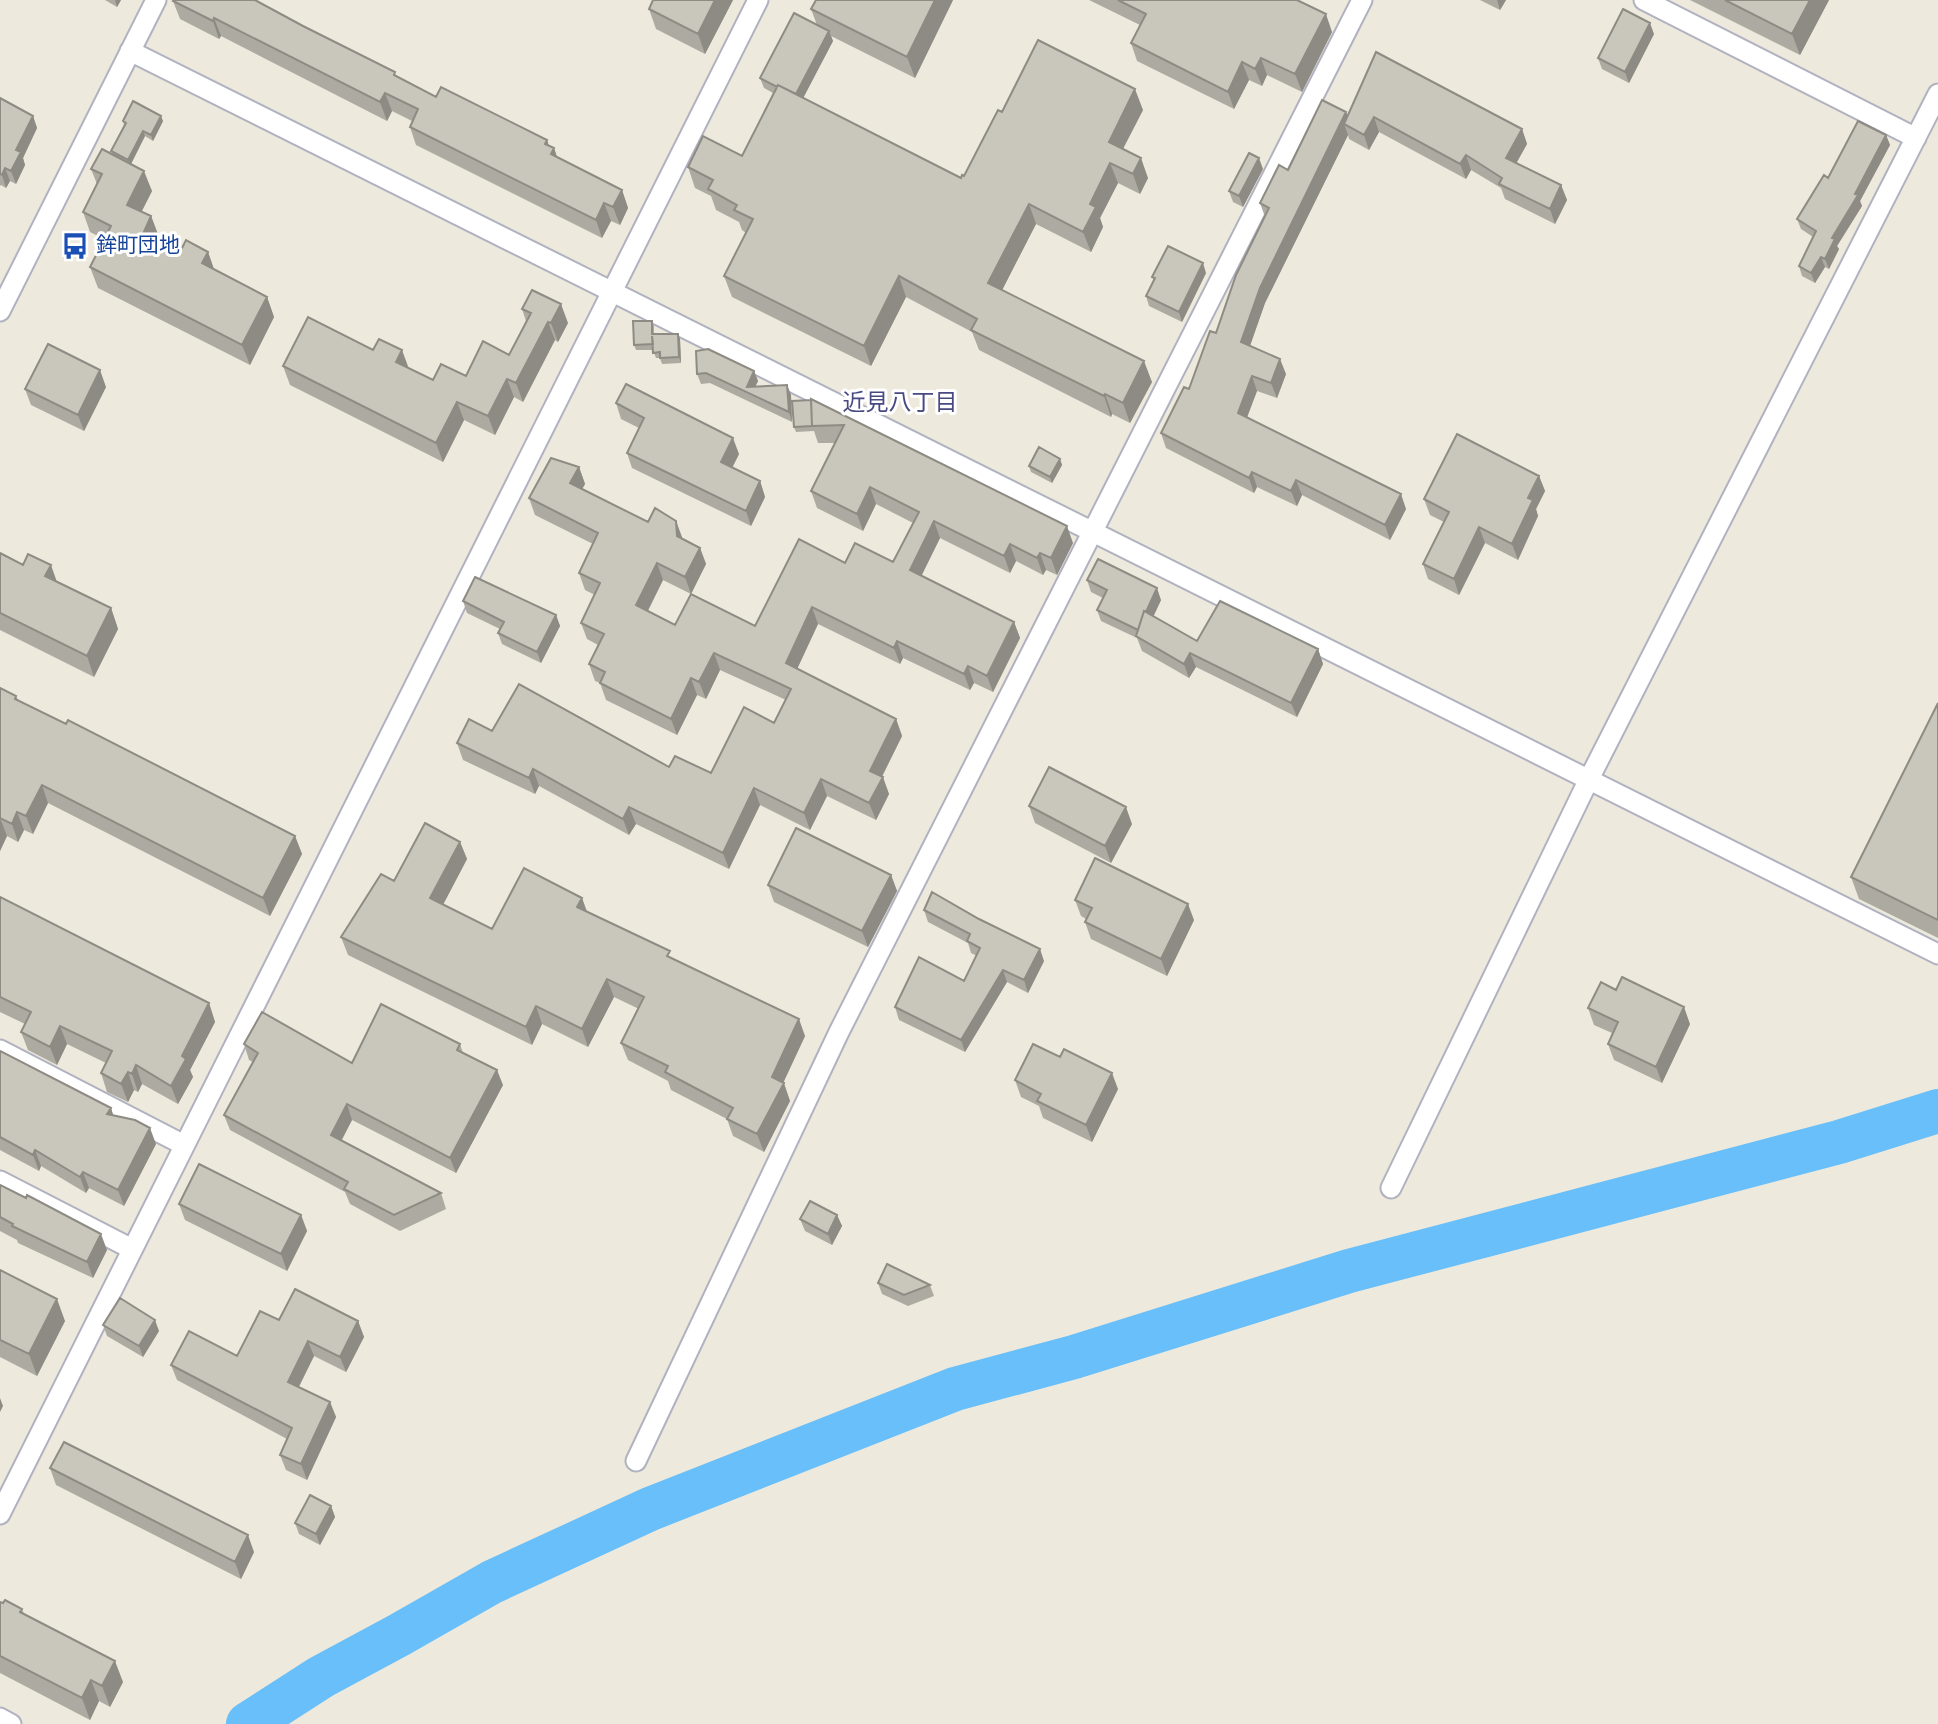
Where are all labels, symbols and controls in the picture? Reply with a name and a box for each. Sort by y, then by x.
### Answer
bus stop icon: 鉾町団地 [60,231,90,261]
place label: 鉾町団地 [96,233,180,260]
district label: 近見八丁目 [843,390,958,419]

